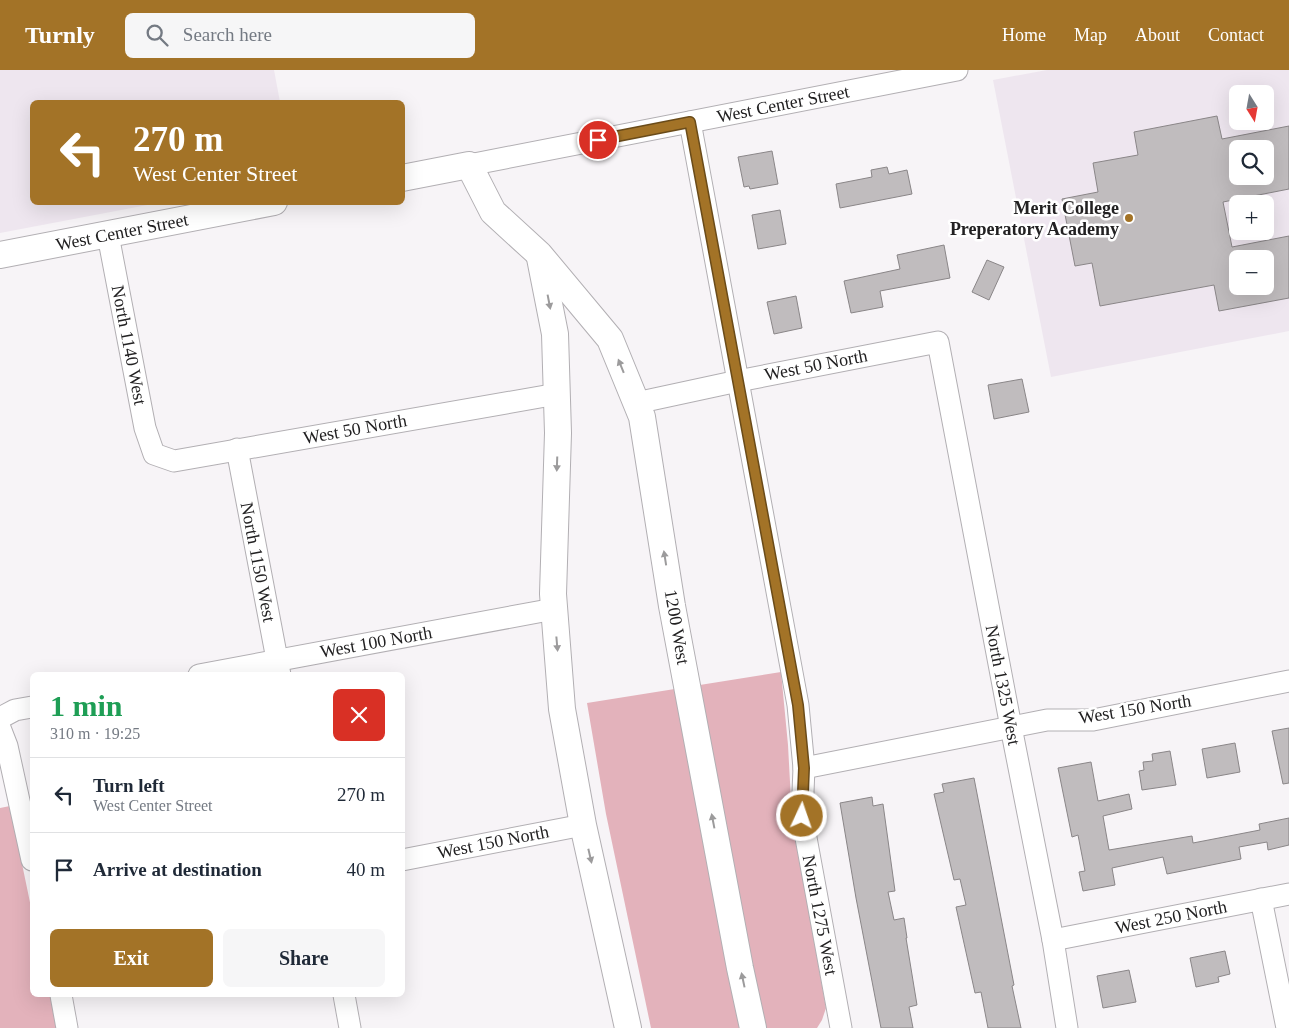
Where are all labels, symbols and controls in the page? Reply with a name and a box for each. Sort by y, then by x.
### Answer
search box [125,13,475,58]
icon: search [143,21,171,49]
text: Turnly [25,22,95,48]
text: Search here [183,24,272,45]
text: Home [1002,25,1046,45]
text: Map [1074,25,1107,45]
text: About [1135,25,1180,45]
text: Contact [1208,25,1264,45]
street label: West Center Street [715,81,851,127]
north arrow [1229,85,1274,130]
map controls [1229,85,1274,295]
pin [577,119,619,161]
icon: left [50,120,115,185]
text: 270 m [133,120,223,159]
icon: arrive [584,126,612,154]
button: search [1229,140,1274,185]
text: West Center Street [133,161,297,186]
button: + [1229,195,1274,240]
place label: Merit College Preperatory Academy [950,198,1119,239]
street label: West Center Street [54,209,190,255]
marker: Merit College Preperatory Academy [1123,212,1135,224]
button: − [1229,250,1274,295]
street label: North 1140 West [108,283,150,407]
one-way arrow [545,295,553,311]
street label: West 50 North [763,345,869,385]
one-way arrow [616,359,624,373]
street label: West 50 North [302,410,408,448]
one-way arrow [553,456,561,472]
street label: North 1150 West [237,500,279,624]
one-way arrow [660,549,668,565]
street label: 1200 West [661,588,693,666]
street label: West 100 North [318,622,434,662]
street label: North 1325 West [982,623,1024,747]
one-way arrow [553,636,561,652]
text: 1 min [50,689,123,722]
button: close [333,689,385,741]
street label: West 150 North [1077,690,1193,728]
text: 310 m · 19:25 [50,725,140,742]
text: Turn left [93,775,165,796]
icon: left [50,781,78,809]
text: 270 m [337,784,385,805]
position arrow [775,789,827,841]
text: West Center Street [93,797,213,814]
one-way arrow [708,812,716,828]
street label: West 150 North [435,821,551,863]
one-way arrow [586,849,594,865]
street label: North 1275 West [799,853,841,977]
icon: arrive [50,856,78,884]
text: Arrive at destination [93,859,262,880]
text: 40 m [346,859,385,880]
street label: West 250 North [1113,896,1229,938]
button: Exit [50,929,213,987]
button: Share [223,929,385,987]
one-way arrow [739,973,747,988]

